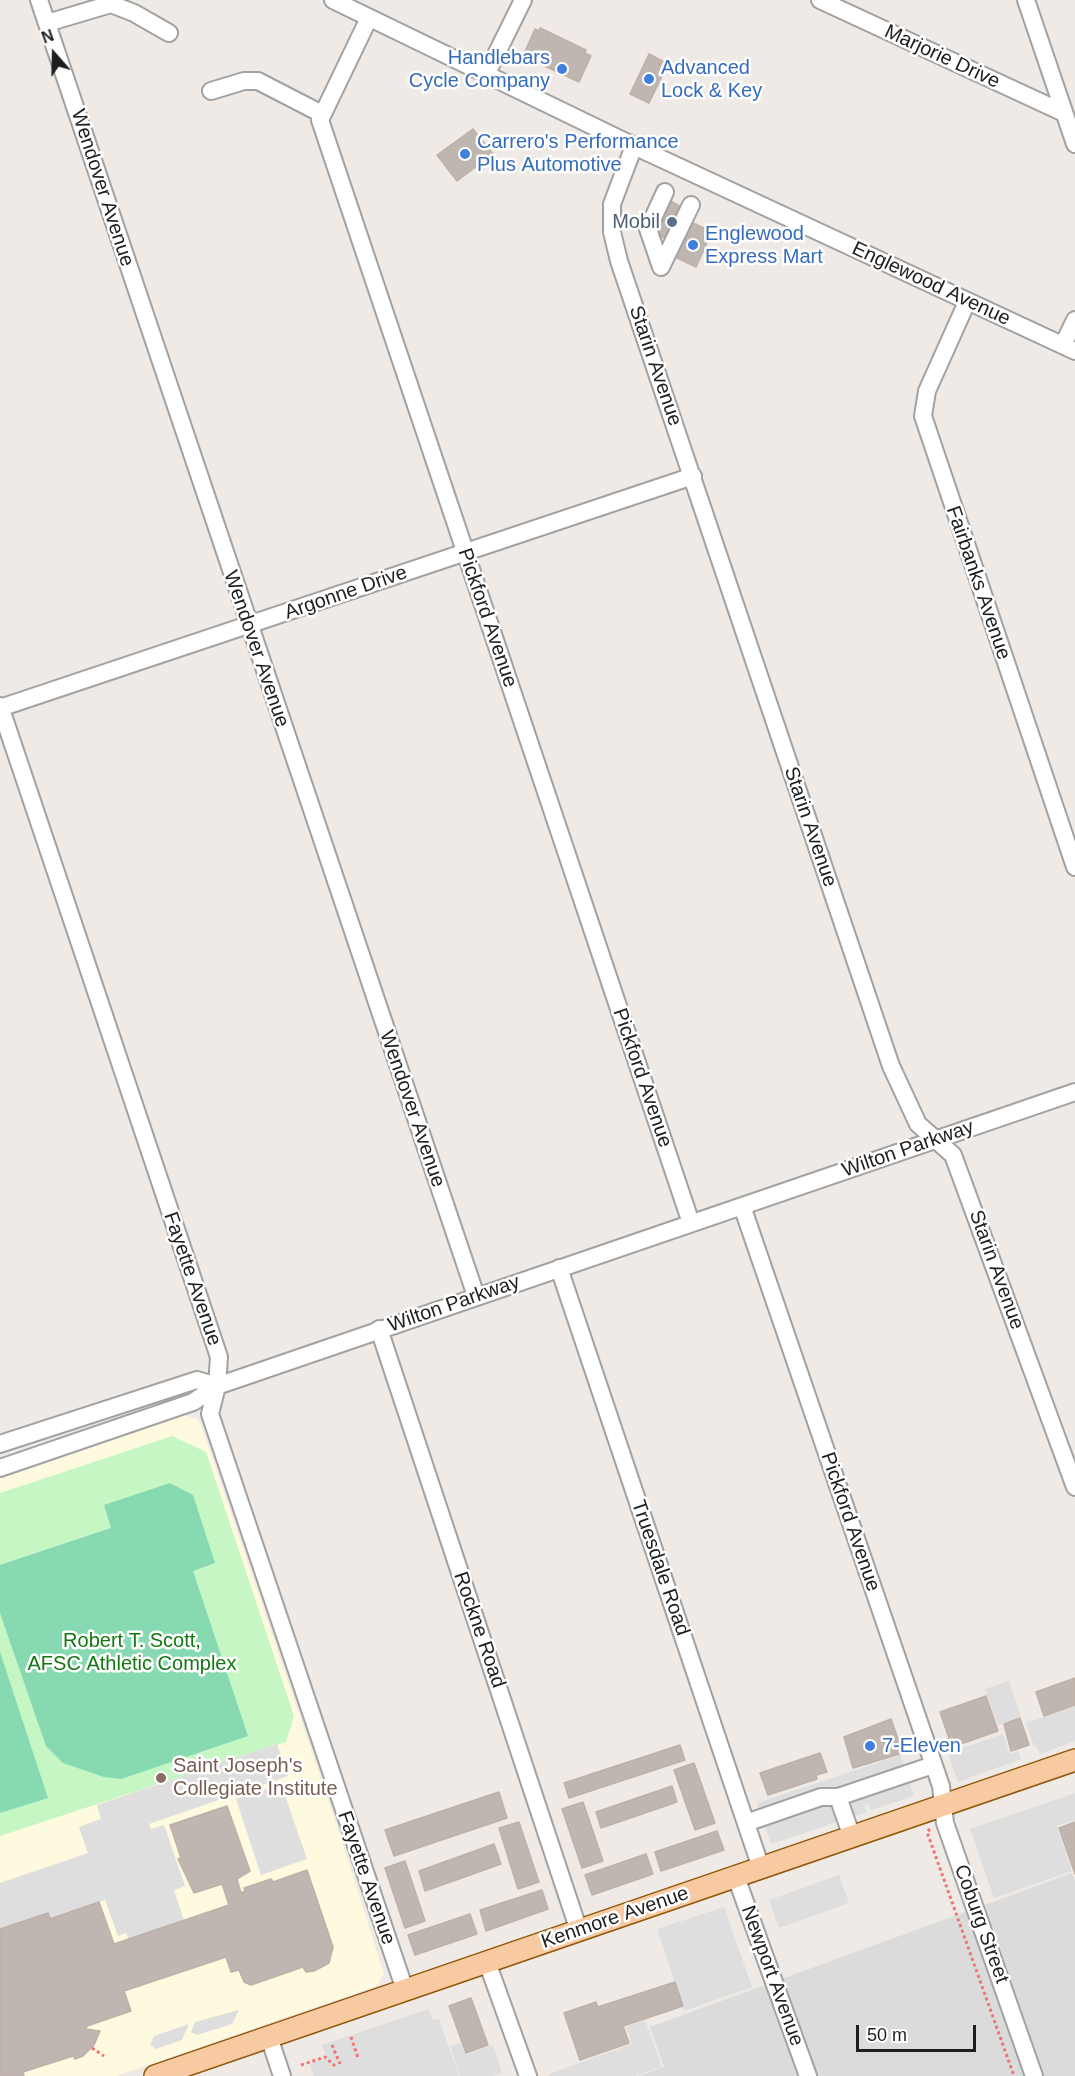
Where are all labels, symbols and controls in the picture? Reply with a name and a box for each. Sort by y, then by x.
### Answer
street label: Marjorie Drive [881,20,1003,94]
north arrow [24,24,84,84]
text: N [39,27,56,47]
place label: Handlebars Cycle Company [409,46,550,93]
place label: Advanced Lock & Key [661,56,762,103]
marker: Handlebars Cycle Company [555,62,569,76]
marker: Advanced Lock & Key [642,72,656,86]
street label: Wendover Avenue [65,106,139,270]
place label: Carrero's Performance Plus Automotive [477,130,679,177]
marker: Carrero's Performance Plus Automotive [458,147,472,161]
place label: Mobil [612,210,660,234]
marker: Mobil [665,215,679,229]
place label: Englewood Express Mart [705,222,823,269]
street label: Englewood Avenue [848,237,1014,331]
marker: Englewood Express Mart [686,238,700,252]
street label: Starin Avenue [623,303,687,429]
street label: Fairbanks Avenue [940,503,1016,663]
street label: Pickford Avenue [452,545,522,691]
street label: Argonne Drive [282,561,410,625]
street label: Wendover Avenue [218,568,294,730]
street label: Starin Avenue [778,764,842,890]
street label: Pickford Avenue [607,1005,677,1151]
street label: Wendover Avenue [374,1028,450,1190]
street label: Wilton Parkway [839,1115,977,1183]
street label: Starin Avenue [963,1207,1029,1333]
street label: Fayette Avenue [158,1209,226,1349]
street label: Wilton Parkway [385,1270,523,1338]
street label: Pickford Avenue [815,1449,885,1595]
street label: Truesdale Road [626,1497,694,1639]
street label: Rockne Road [448,1569,510,1691]
park label: Robert T. Scott, AFSC Athletic Complex [28,1629,236,1676]
place label: 7-Eleven [882,1734,961,1758]
marker: 7-Eleven [863,1739,877,1753]
place label: Saint Joseph's Collegiate Institute [173,1754,338,1801]
marker: Saint Joseph's Collegiate Institute [154,1771,168,1785]
street label: Fayette Avenue [332,1808,400,1948]
street label: Coburg Street [948,1861,1014,1987]
street label: Kenmore Avenue [538,1882,692,1954]
street label: Newport Avenue [735,1903,809,2049]
scale bar [859,2013,979,2051]
text: 50 m [867,2025,907,2045]

